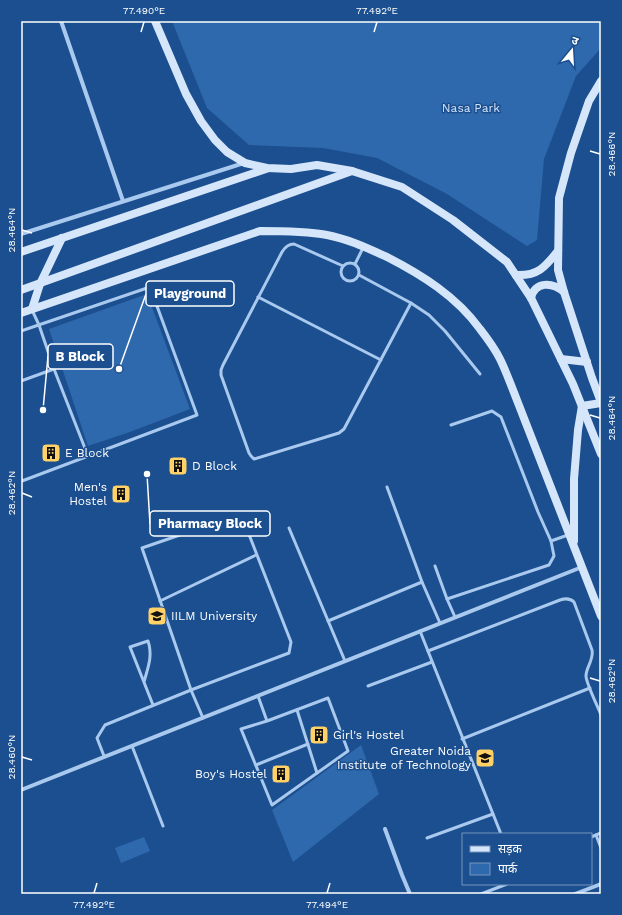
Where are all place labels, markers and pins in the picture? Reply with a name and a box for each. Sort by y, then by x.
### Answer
callout: Playground [146,281,234,306]
callout: B Block [48,344,113,369]
building icon: E Block [40,442,62,464]
place label: E Block [65,446,109,460]
building icon: D Block [167,455,189,477]
place label: D Block [192,459,237,473]
place label: Men's Hostel [69,480,107,508]
building icon: Men's Hostel [110,483,132,505]
callout: Pharmacy Block [150,511,270,536]
school or university icon: IILM University [146,605,168,627]
place label: IILM University [171,609,258,623]
building icon: Girl's Hostel [308,724,330,746]
place label: Girl's Hostel [333,728,404,742]
place label: Greater Noida Institute of Technology [337,744,472,772]
school or university icon: Greater Noida Institute of Technology [474,747,496,769]
building icon: Boy's Hostel [270,763,292,785]
place label: Boy's Hostel [195,767,267,781]

